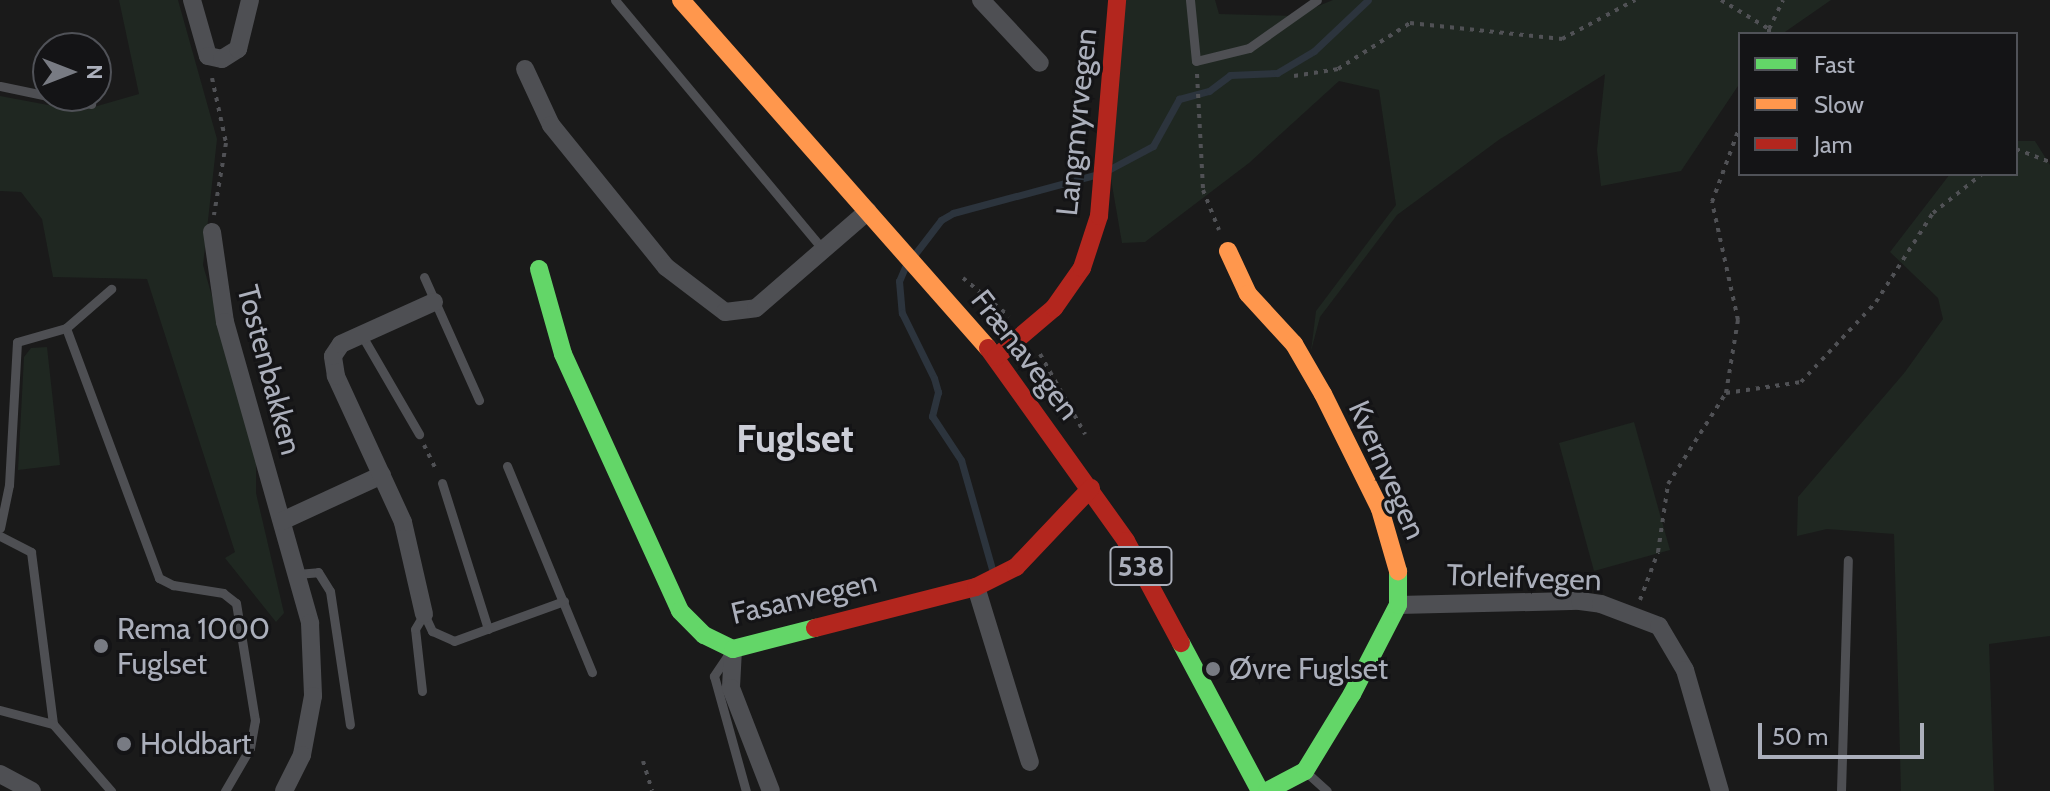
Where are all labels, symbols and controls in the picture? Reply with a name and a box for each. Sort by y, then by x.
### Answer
street label: Langmyrvegen [1049,26,1105,218]
north arrow [32,32,112,112]
legend [1738,32,2018,176]
text: Fast [1814,50,1855,79]
text: N [81,64,108,80]
text: Slow [1814,90,1864,119]
text: Jam [1814,130,1852,159]
street label: Tostenbakken [229,281,309,459]
street label: Frænavegen [963,283,1087,427]
street label: Kvernvegen [1340,395,1434,545]
district label: Fuglset [736,416,854,462]
road number: 538 [1109,542,1173,590]
street label: Torleifvegen [1446,557,1602,599]
street label: Fasanvegen [728,564,880,632]
place label: Rema 1000 Fuglset [117,611,270,682]
marker: Rema 1000 Fuglset [92,637,110,655]
place label: Øvre Fuglset [1229,651,1388,687]
marker: Øvre Fuglset [1204,660,1222,678]
scale bar [1762,707,1928,757]
text: 50 m [1772,722,1828,751]
place label: Holdbart [140,726,251,762]
marker: Holdbart [115,735,133,753]

